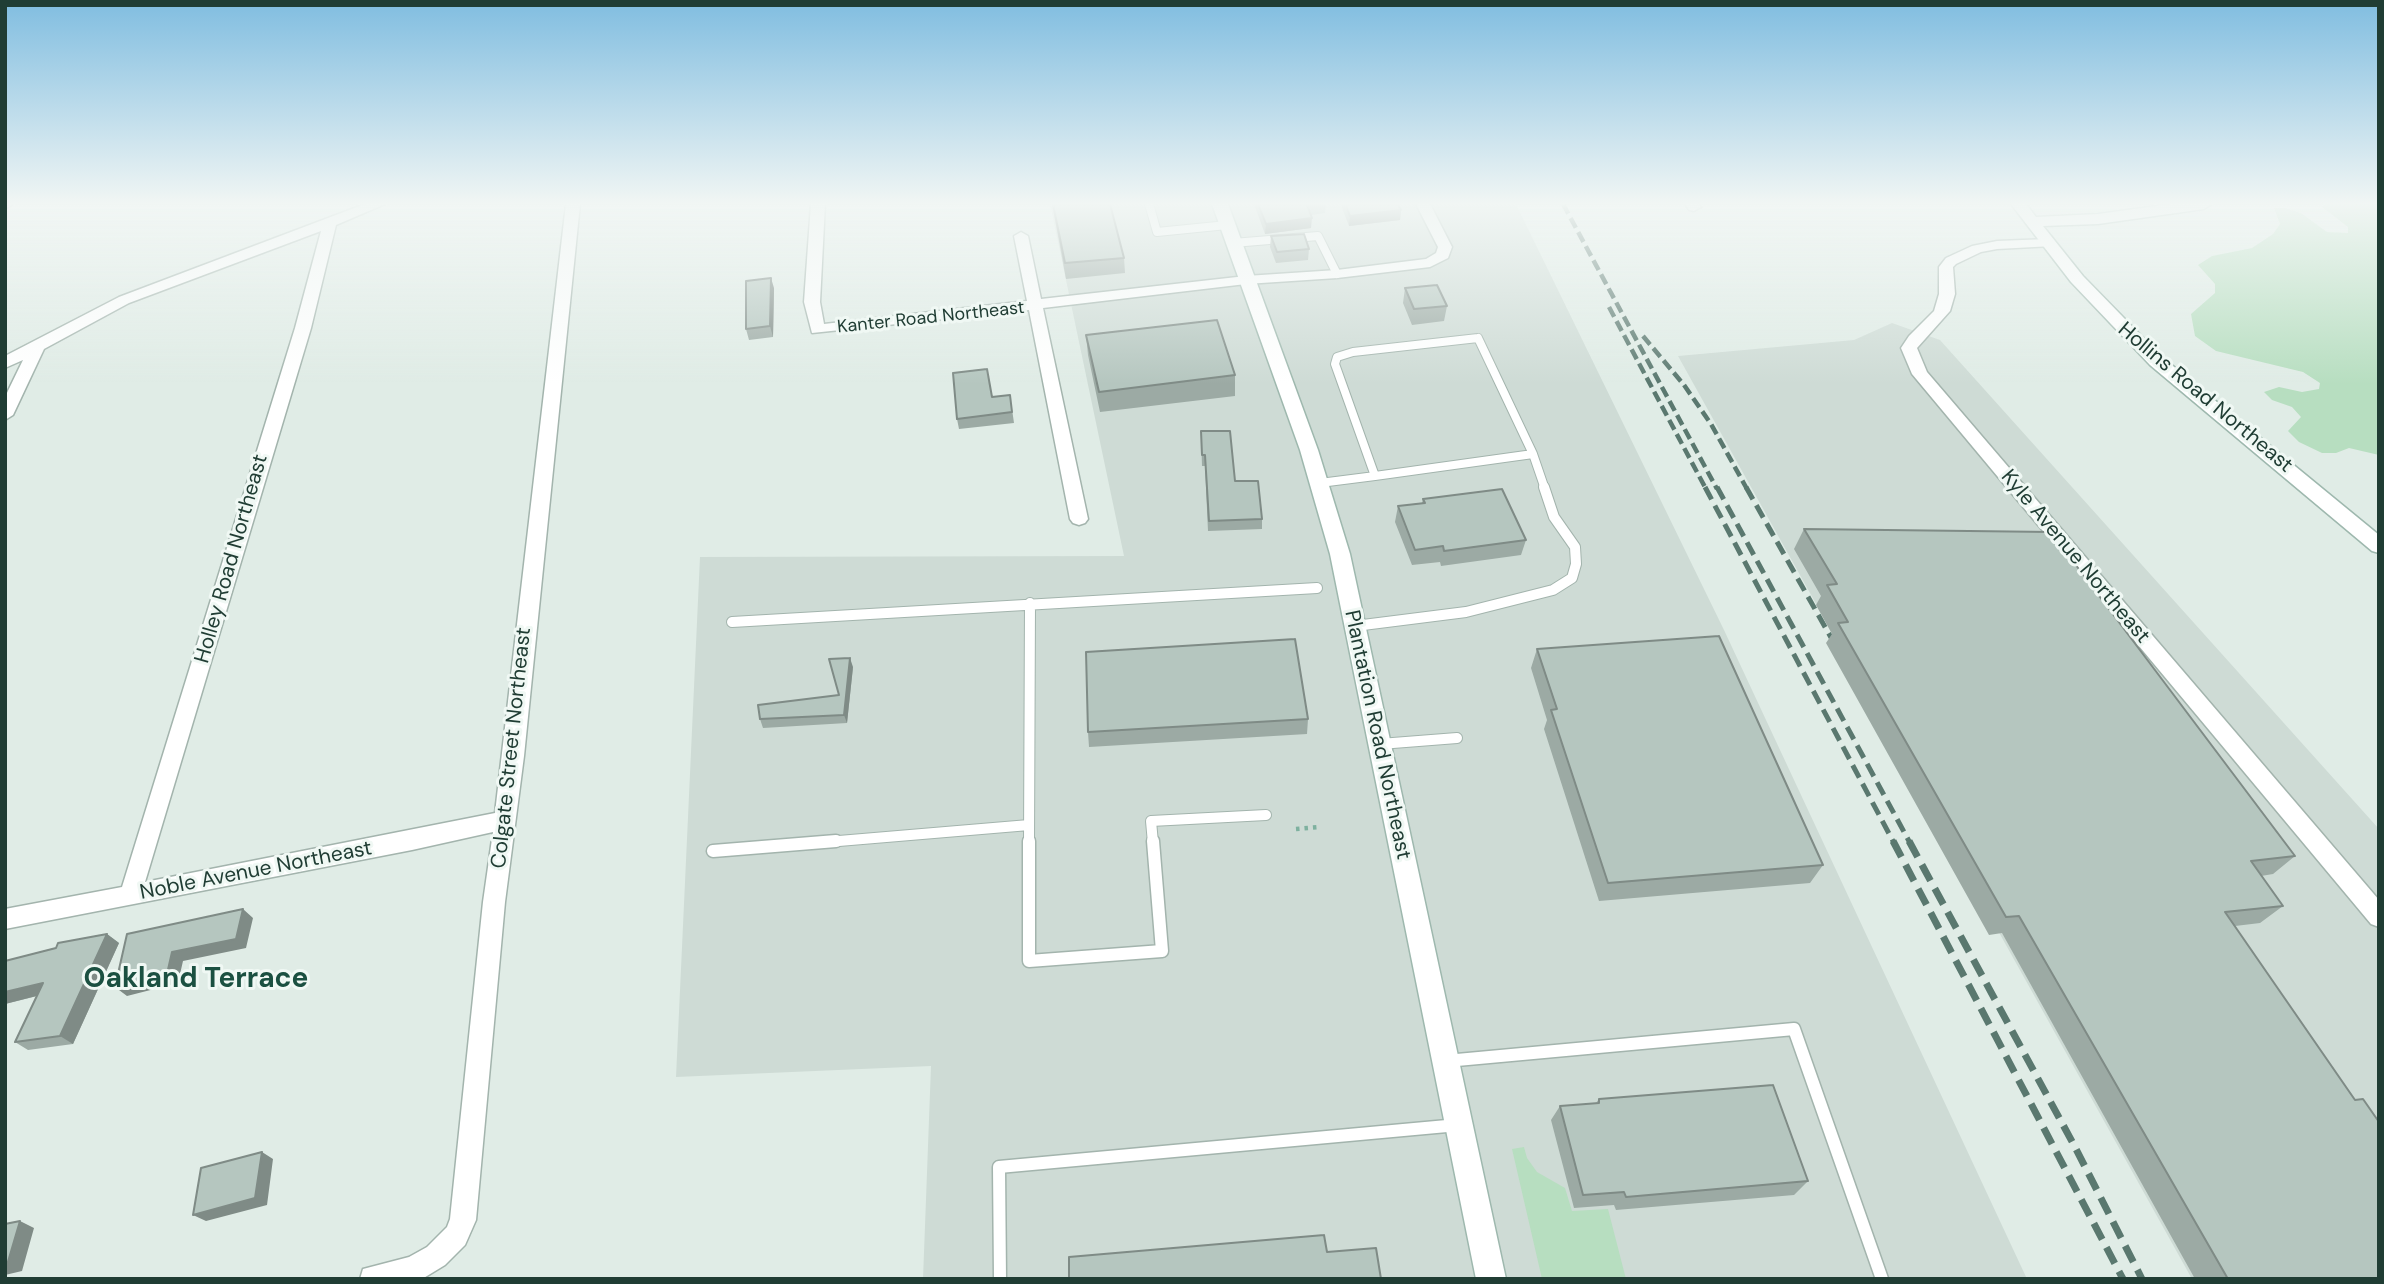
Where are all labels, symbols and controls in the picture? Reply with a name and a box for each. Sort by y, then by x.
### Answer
street label: Kanter Road Northeast [836,297,1026,339]
street label: Hollins Road Northeast [2112,317,2298,479]
street label: Holley Road Northeast [190,452,274,666]
street label: Kyle Avenue Northeast [1995,465,2155,649]
street label: Plantation Road Northeast [1338,608,1416,862]
street label: Colgate Street Northeast [487,626,537,870]
street label: Noble Avenue Northeast [138,836,374,906]
district label: Oakland Terrace [84,963,308,997]

